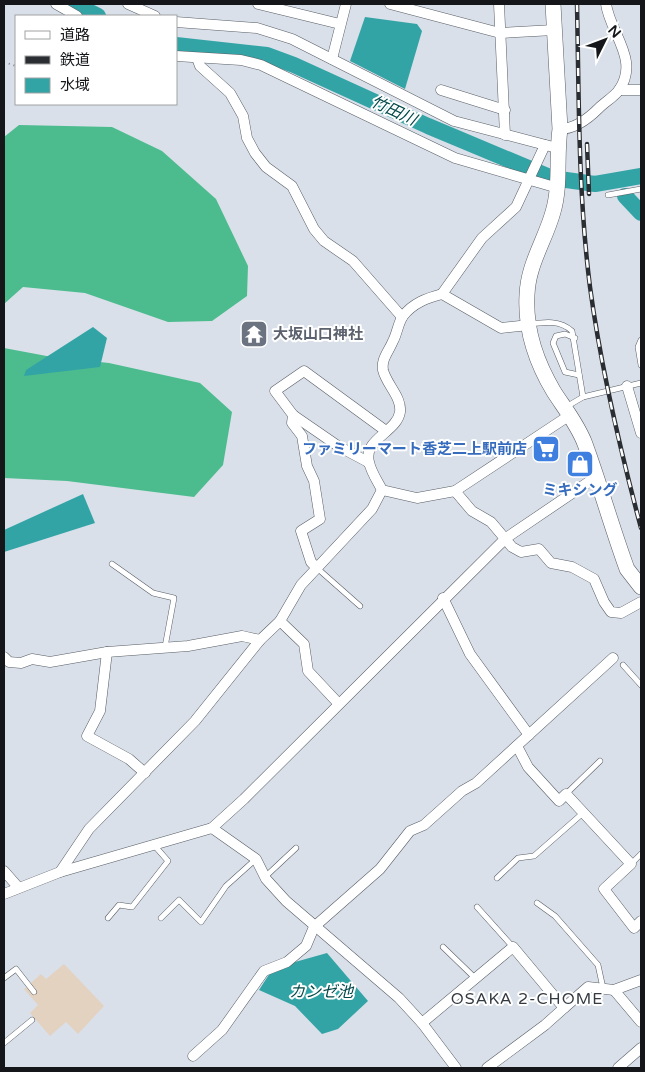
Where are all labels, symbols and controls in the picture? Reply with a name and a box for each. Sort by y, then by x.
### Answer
legend [15,15,178,105]
north arrow [580,15,630,65]
text: N [604,22,624,42]
text: 道路 [60,26,90,44]
text: 鉄道 [60,51,90,69]
text: 水域 [60,76,90,94]
water label: 竹田川 [368,92,421,131]
temple icon: 大坂山口神社 [239,319,269,349]
place label: 大坂山口神社 [273,325,363,343]
supermarket icon: ファミリーマート香芝二上駅前店 [531,434,561,464]
place label: ファミリーマート香芝二上駅前店 [302,440,527,458]
shop icon: ミキシング [565,449,595,479]
place label: ミキシング [542,481,618,499]
water label: カンゼ池 [289,982,355,1002]
district label: OSAKA 2-CHOME [451,989,603,1009]

